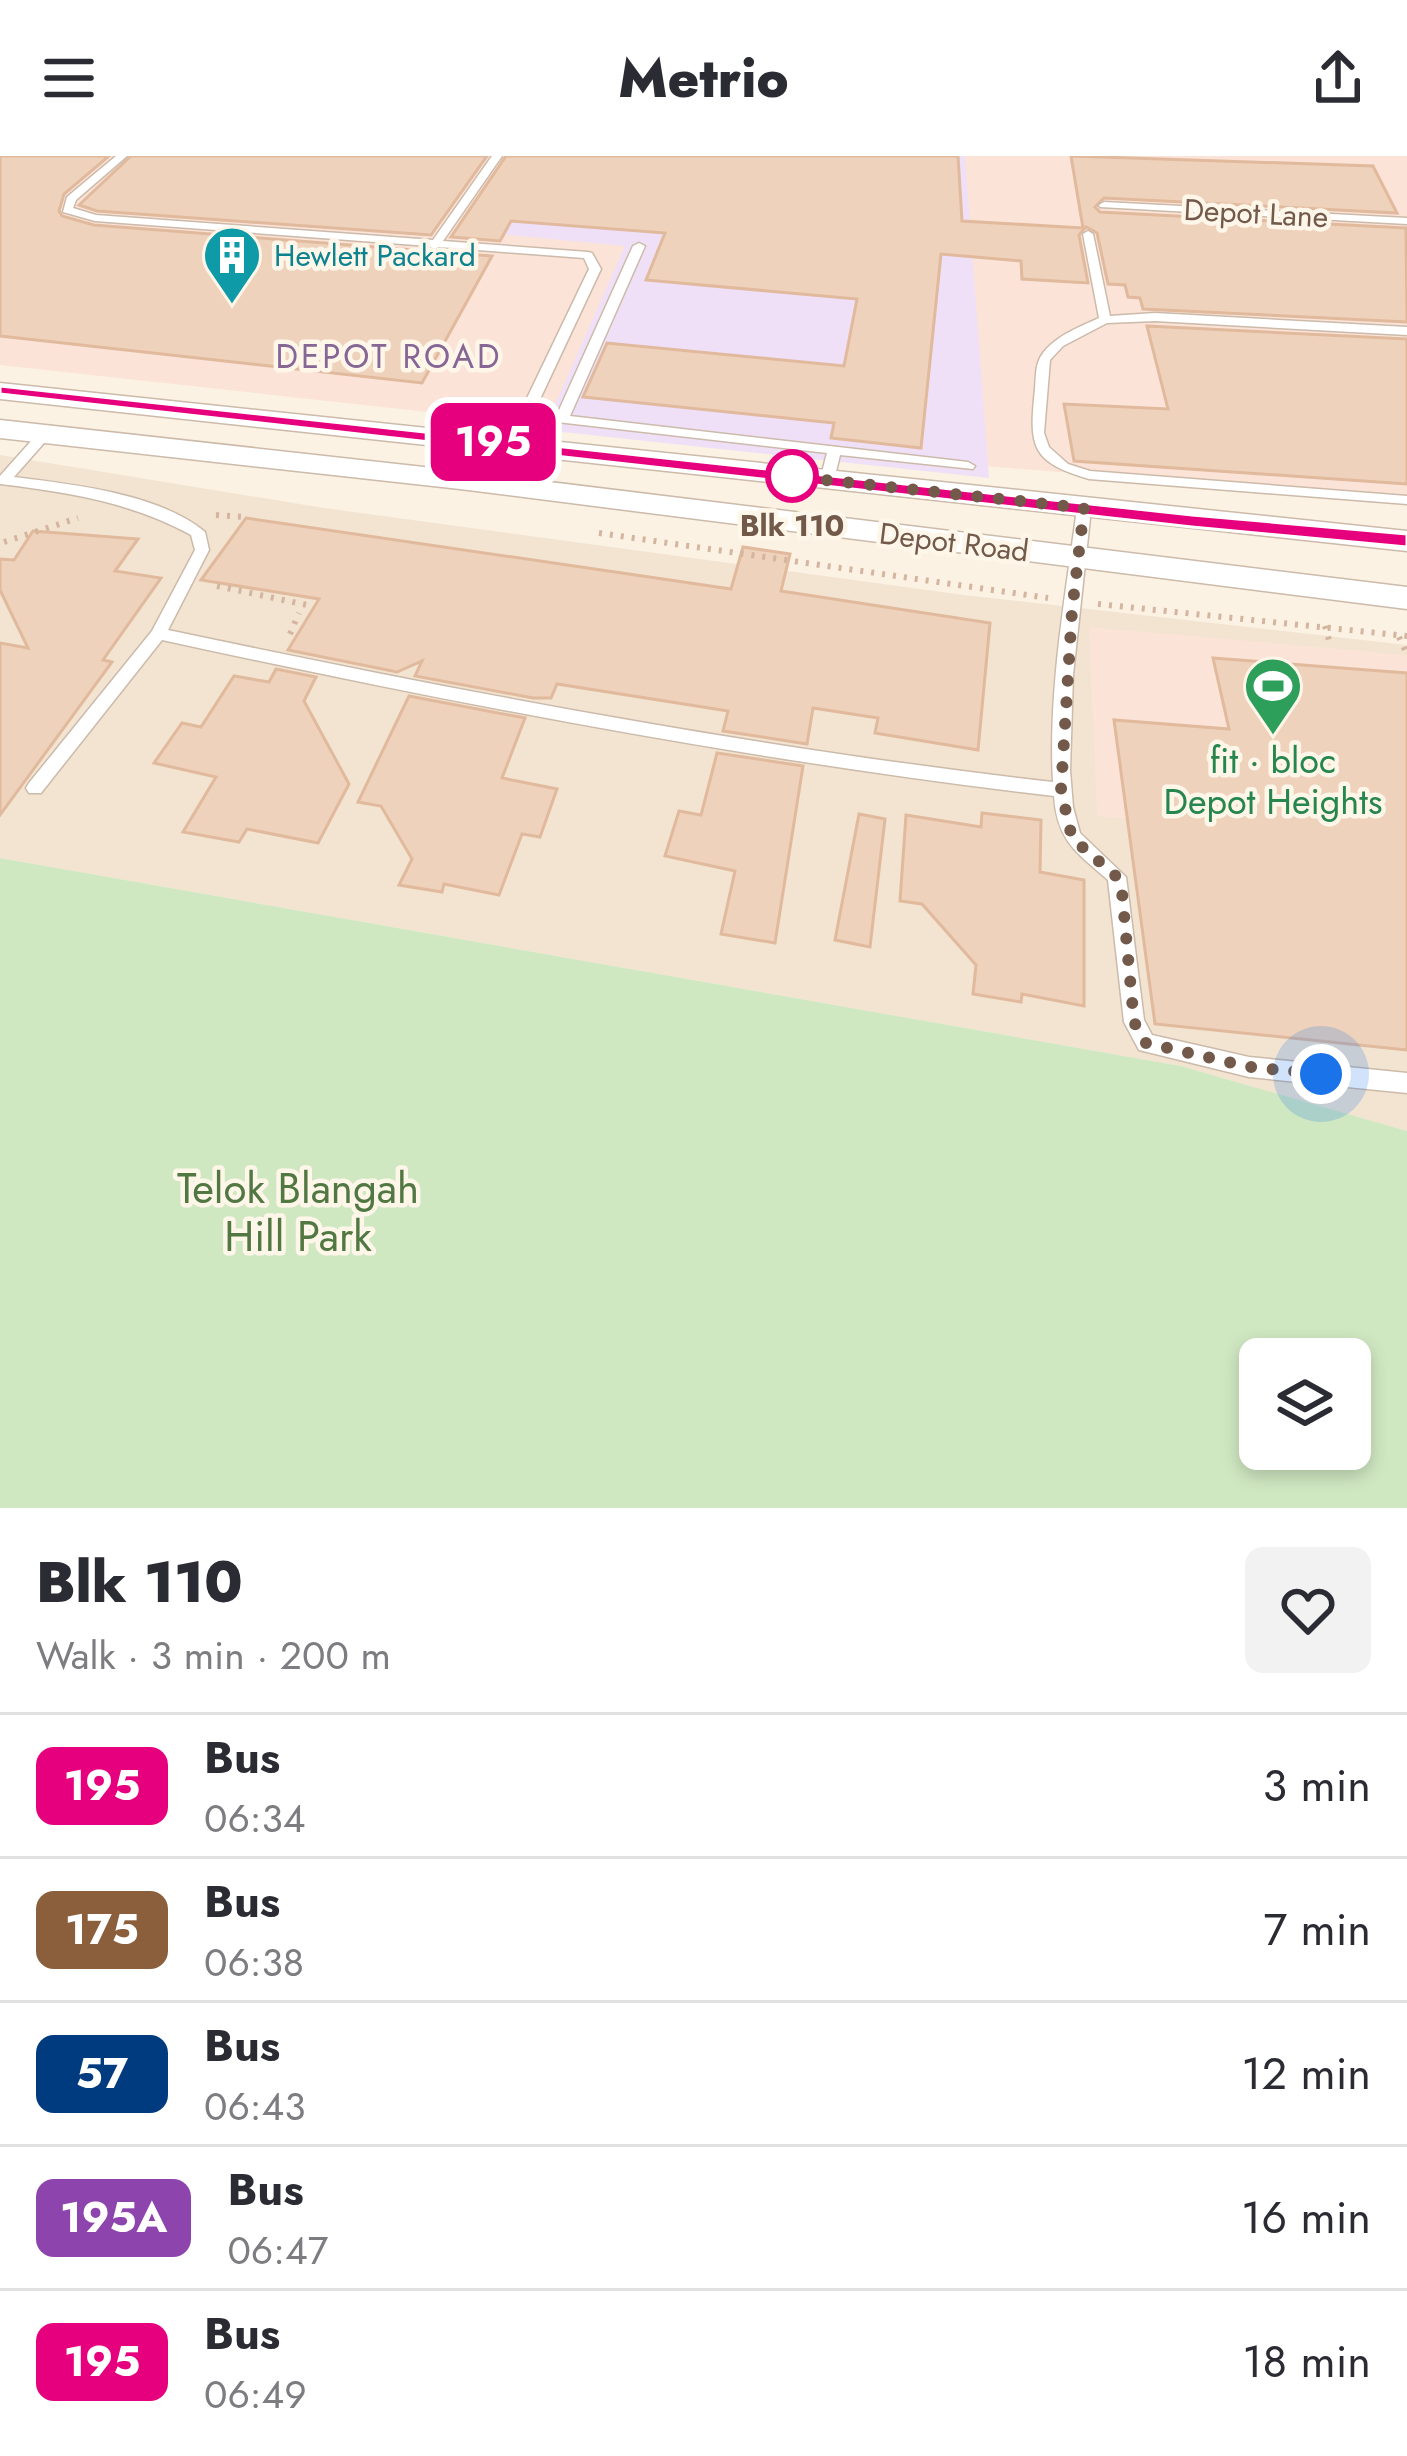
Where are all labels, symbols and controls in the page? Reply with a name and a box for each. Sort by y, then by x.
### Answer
text: Metrio [618,39,789,117]
icon: menu [36,45,102,111]
icon: share [1305,45,1371,111]
street label: Depot Lane [1183,188,1329,238]
building icon: Hewlett Packard [201,224,263,306]
place label: Hewlett Packard [274,234,476,277]
district label: DEPOT ROAD [276,333,502,380]
line badge: 195 [424,403,562,481]
text: 195 [455,411,531,472]
marker: Blk 110 [767,451,817,501]
place label: Blk 110 [740,504,844,547]
street label: Depot Road [877,512,1031,572]
sports icon: fit · bloc Depot Heights [1242,655,1304,737]
place label: fit · bloc Depot Heights [1164,734,1382,827]
your location [1291,1044,1351,1104]
park label: Telok Blangah Hill Park [177,1158,419,1267]
map controls [1239,1338,1371,1470]
button: layers [1239,1338,1371,1470]
text: Blk 110 [36,1541,243,1623]
button: heart [1245,1547,1371,1673]
text: Walk · 3 min · 200 m [36,1627,391,1684]
text: Bus [204,1725,280,1790]
text: 3 min [1263,1753,1371,1818]
text: 195 [64,1755,140,1816]
text: 06:34 [204,1790,306,1847]
text: Bus [204,1869,280,1934]
text: 7 min [1263,1897,1371,1962]
text: 175 [65,1899,139,1960]
text: 06:38 [204,1934,304,1991]
text: Bus [204,2013,280,2078]
text: 12 min [1241,2041,1371,2106]
text: 57 [76,2043,128,2104]
text: 06:43 [204,2078,306,2135]
text: Bus [227,2157,304,2222]
text: 16 min [1241,2185,1371,2250]
text: 195A [60,2187,167,2248]
text: 06:47 [227,2222,328,2279]
text: Bus [204,2301,280,2366]
text: 18 min [1242,2329,1371,2394]
text: 195 [64,2331,140,2392]
text: 06:49 [204,2366,307,2423]

